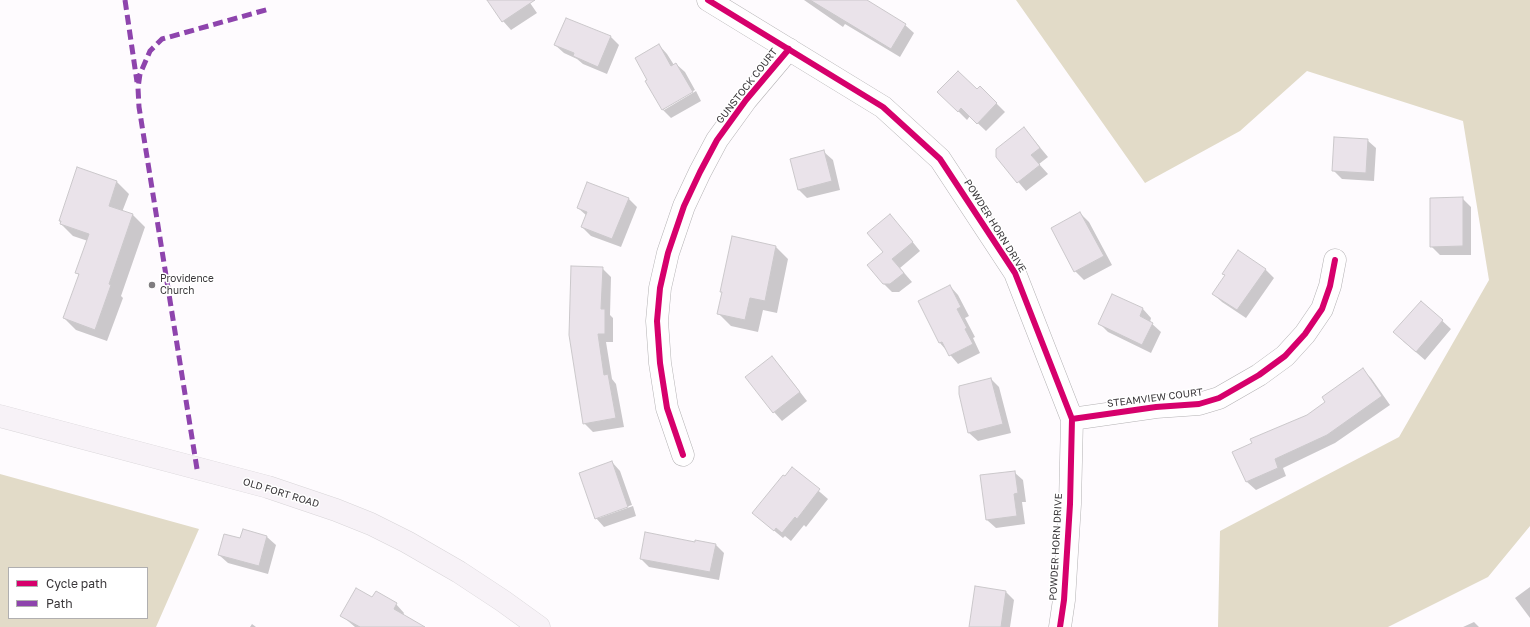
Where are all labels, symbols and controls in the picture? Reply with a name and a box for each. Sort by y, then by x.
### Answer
street label: GUNSTOCK COURT [714,46,780,126]
street label: POWDER HORN DRIVE [961,177,1029,275]
place label: Providence Church [160,273,214,296]
marker: Providence Church [147,280,157,290]
street label: STEAMVIEW COURT [1106,386,1204,410]
street label: OLD FORT ROAD [241,476,321,510]
street label: POWDER HORN DRIVE [1047,493,1065,601]
legend [8,567,148,619]
text: Cycle path [46,576,107,591]
text: Path [46,596,73,611]

